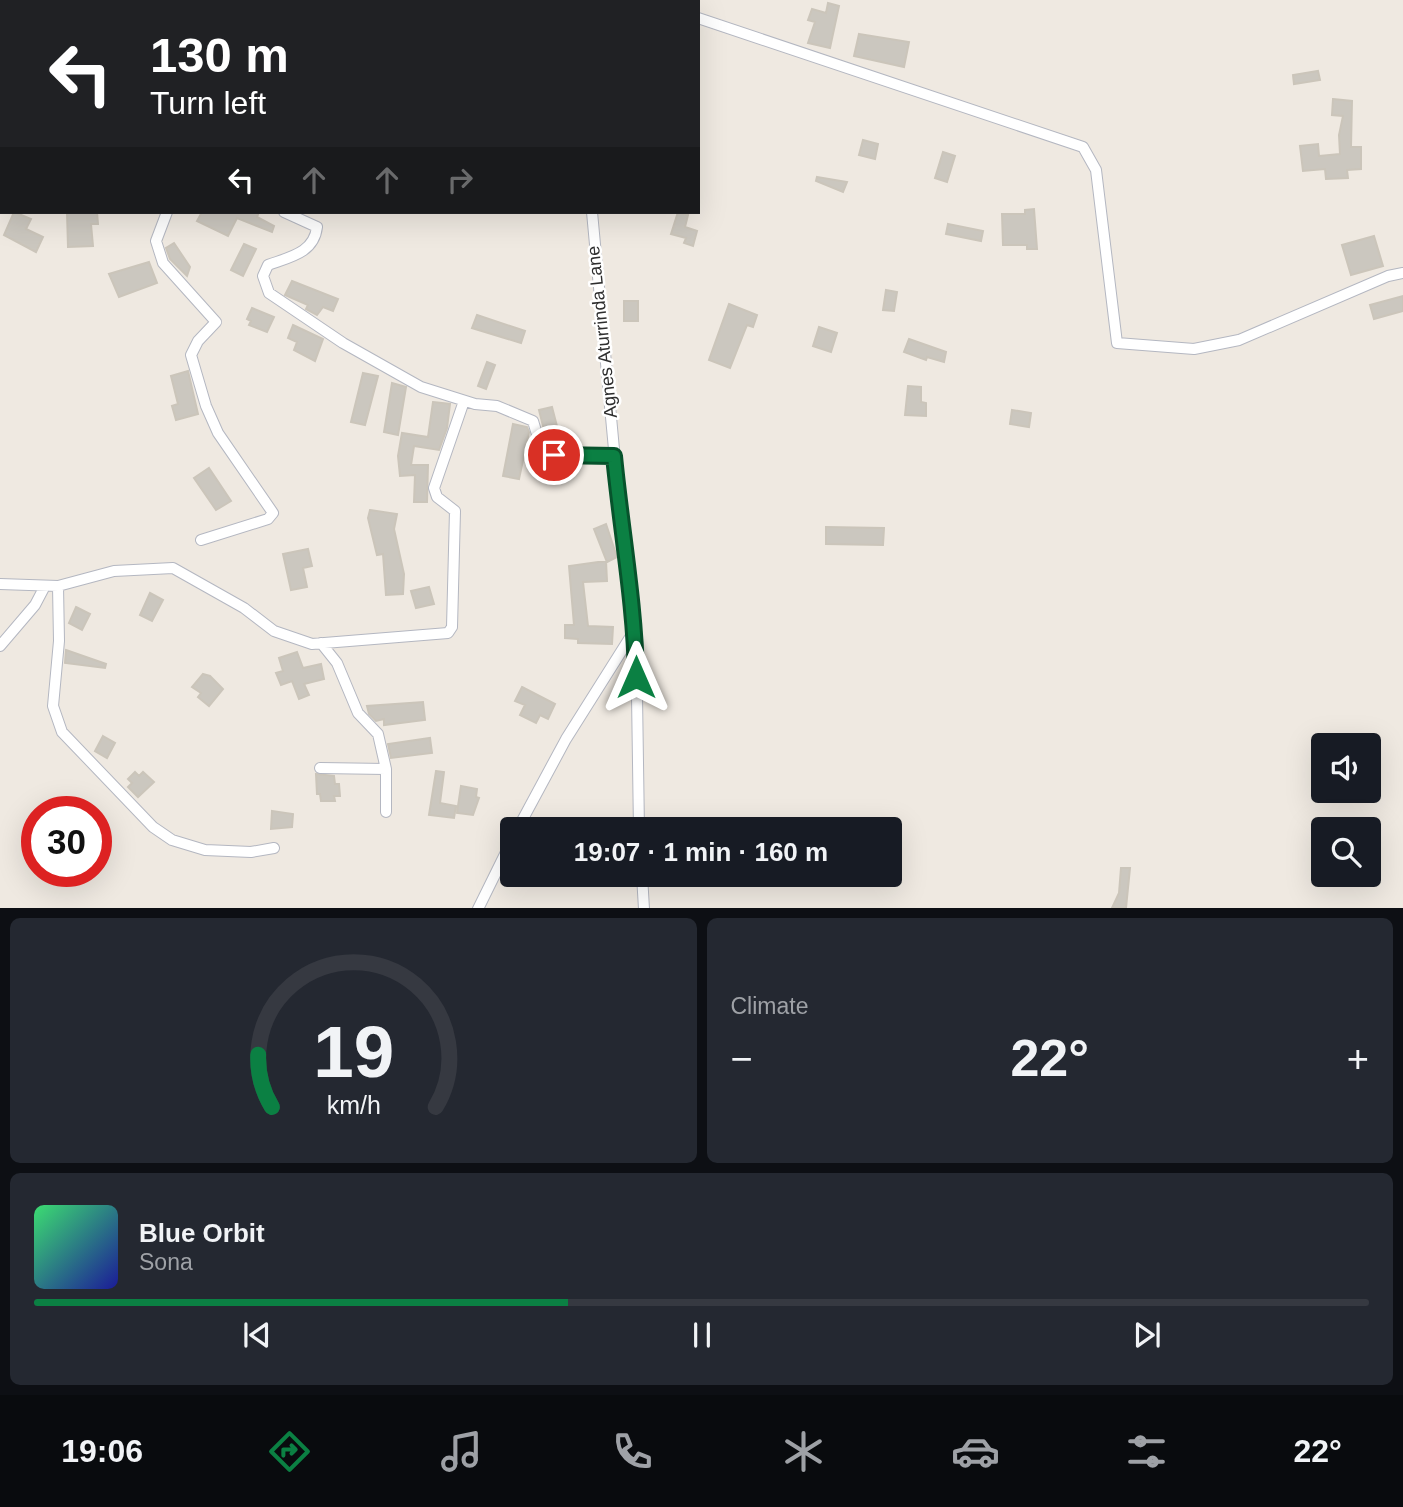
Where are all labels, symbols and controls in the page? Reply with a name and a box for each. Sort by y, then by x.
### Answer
icon: left [35,28,126,119]
text: 130 m [150,28,289,82]
text: Turn left [150,85,266,121]
icon: left [222,161,260,199]
icon: ahead [295,161,333,199]
icon: ahead [368,161,406,199]
icon: right [441,161,479,199]
street label: Agnes Aturrinda Lane [583,245,621,419]
pin [524,425,584,485]
icon: arrive [535,436,573,474]
position arrow [599,640,673,714]
map controls [1311,733,1381,887]
button: sound [1311,733,1381,803]
speed limit sign: 30 [21,796,112,887]
button: search [1311,817,1381,887]
text: 19:07 · 1 min · 160 m [574,837,828,867]
text: Climate [731,993,808,1019]
text: 19 [313,1011,394,1092]
text: 22° [1010,1029,1089,1087]
text: − [731,1038,753,1080]
text: + [1347,1038,1369,1080]
text: km/h [326,1090,380,1118]
text: Blue Orbit [139,1218,265,1248]
text: Sona [139,1249,193,1275]
icon: previous [238,1316,276,1354]
icon: pause [683,1316,721,1354]
icon: next [1128,1316,1166,1354]
icon: directions [265,1427,314,1476]
icon: music [437,1427,486,1476]
icon: phone [608,1427,657,1476]
icon: climate [779,1427,828,1476]
icon: car [951,1427,1000,1476]
icon: filters [1122,1427,1171,1476]
text: 19:06 [61,1433,143,1469]
text: 22° [1293,1433,1342,1469]

